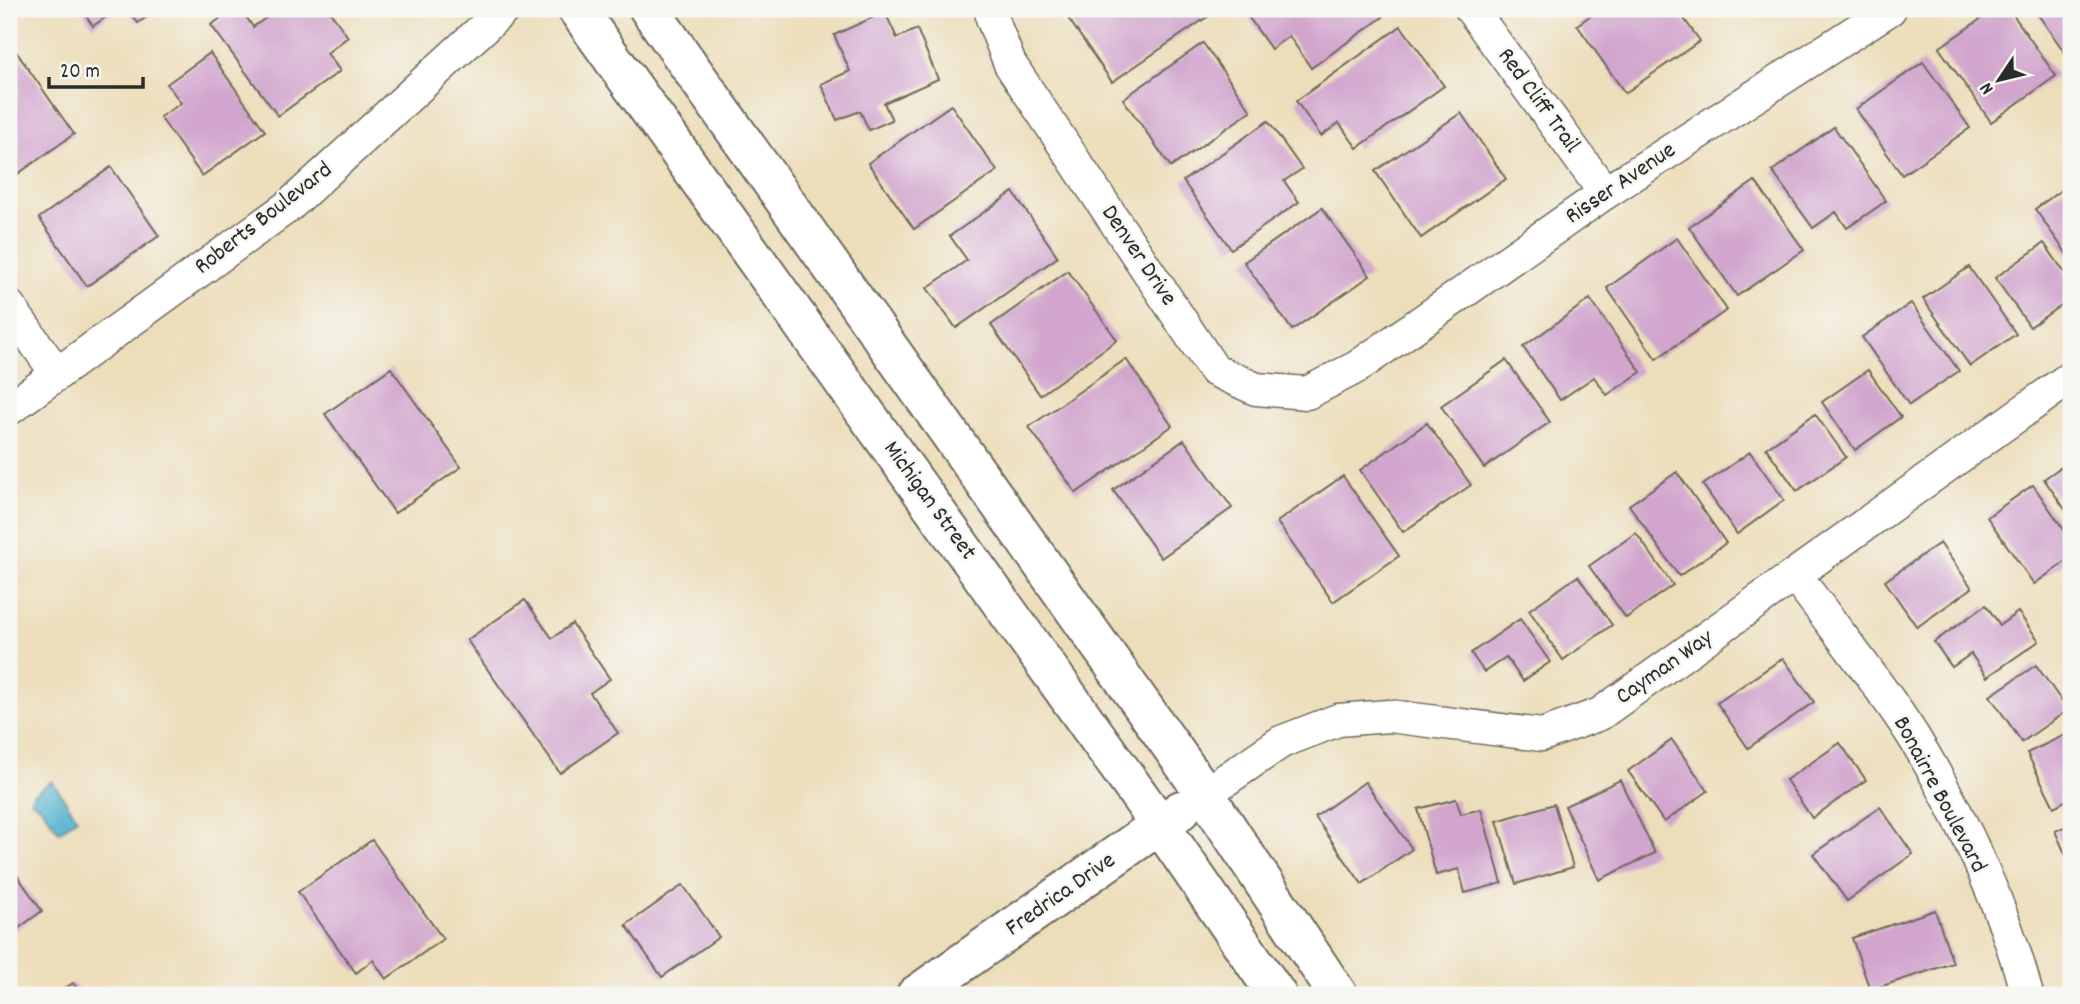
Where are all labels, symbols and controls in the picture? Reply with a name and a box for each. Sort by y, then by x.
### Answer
street label: Red Cliff Trail [1488,41,1588,161]
scale bar [49,46,144,90]
north arrow [1965,46,2035,116]
text: 20 m [60,58,100,88]
text: N [1974,76,2002,99]
street label: Risser Avenue [1559,134,1683,234]
street label: Roberts Boulevard [188,154,340,284]
street label: Denver Drive [1092,199,1184,313]
street label: Michigan Street [874,434,984,568]
street label: Cayman Way [1609,621,1722,714]
street label: Bonairre Boulevard [1883,711,1995,879]
street label: Fredrica Drive [999,845,1123,945]

